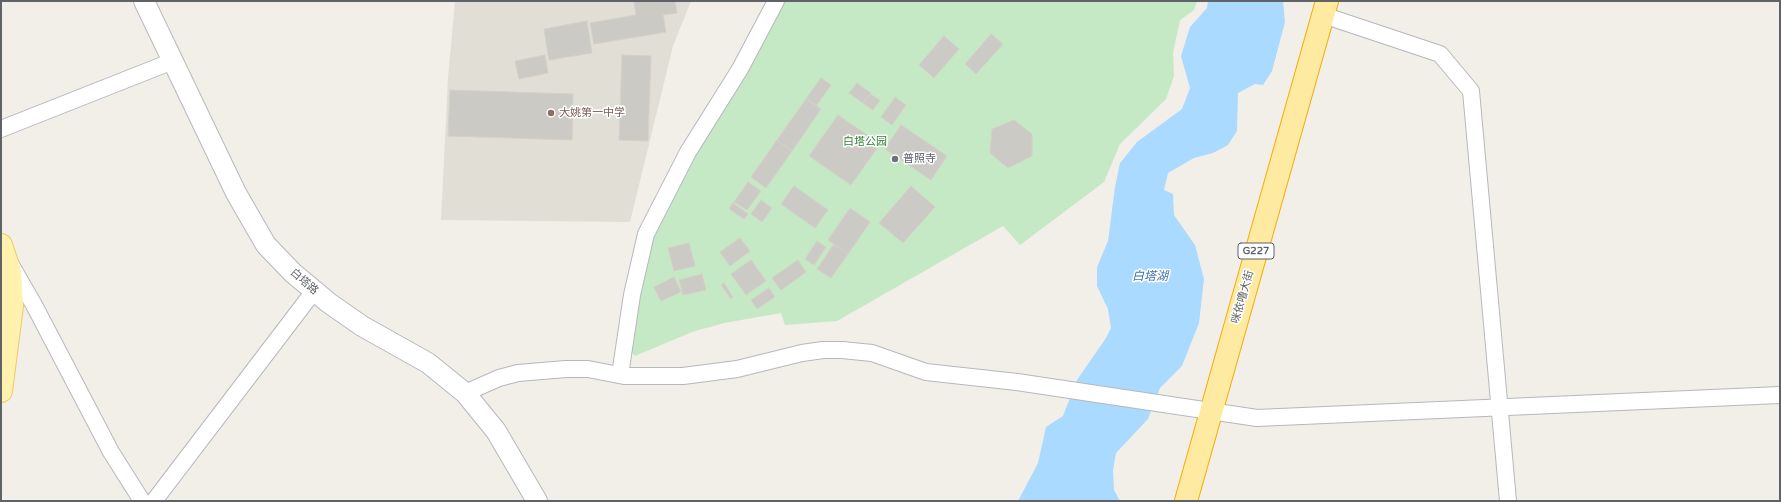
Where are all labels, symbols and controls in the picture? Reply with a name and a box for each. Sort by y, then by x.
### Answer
place label: 大姚第一中学 [559,106,625,120]
marker: 大姚第一中学 [546,108,556,118]
park label: 白塔公园 [843,135,887,149]
place label: 普照寺 [903,152,936,166]
marker: 普照寺 [890,154,900,164]
road number: G227 [1238,243,1274,259]
street label: 白塔路 [287,266,321,298]
street label: 咪依噜大街 [1229,269,1257,325]
water label: 白塔湖 [1132,270,1168,284]

